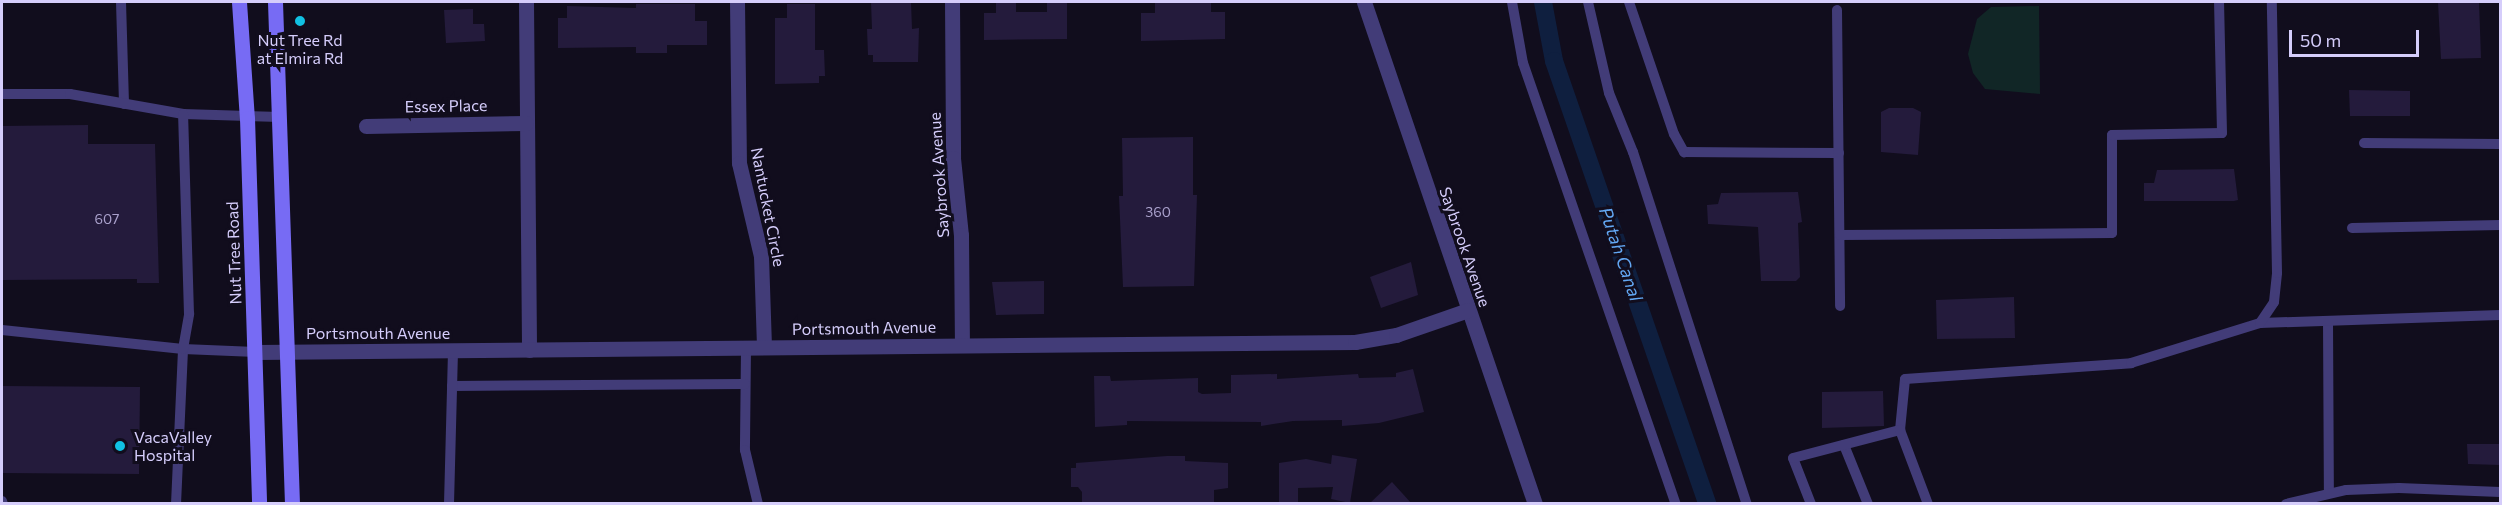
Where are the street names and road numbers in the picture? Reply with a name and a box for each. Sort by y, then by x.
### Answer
street label: Essex Place [404,96,488,116]
street label: Saybrook Avenue [925,112,953,238]
street label: Nantucket Circle [747,146,789,268]
street label: Saybrook Avenue [1435,184,1495,310]
street label: Nut Tree Road [223,201,245,305]
street label: Portsmouth Avenue [792,317,936,339]
street label: Portsmouth Avenue [306,323,450,343]

